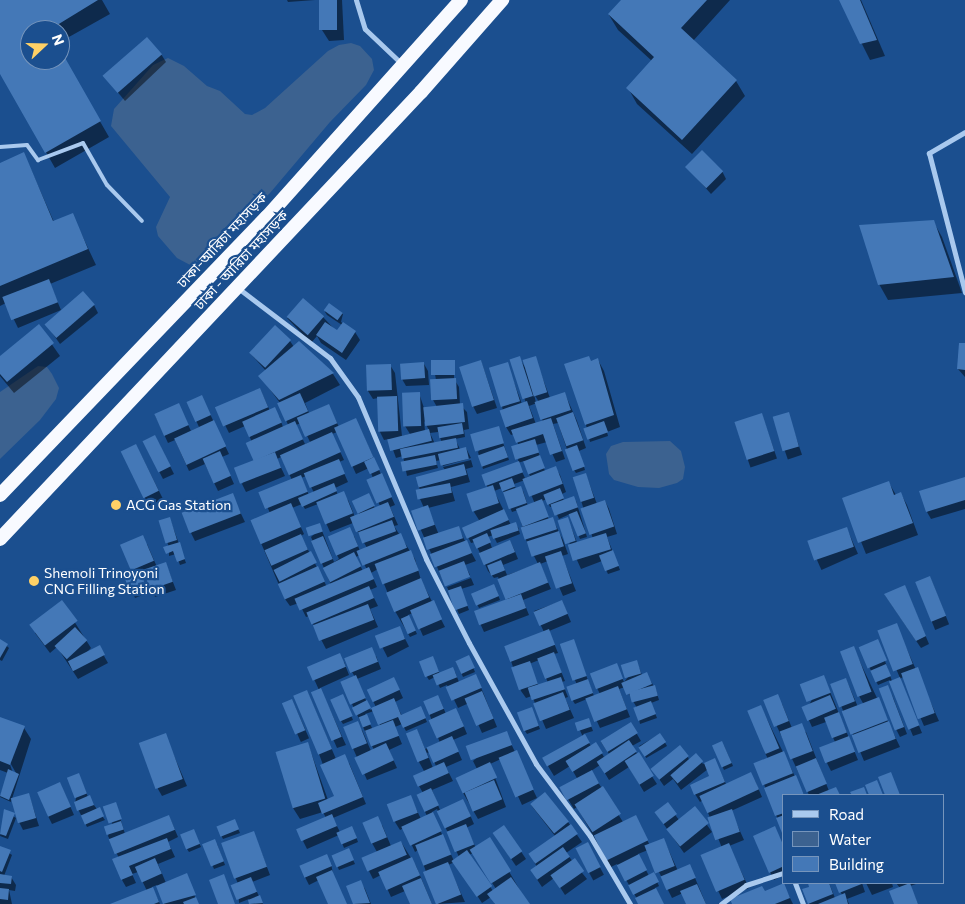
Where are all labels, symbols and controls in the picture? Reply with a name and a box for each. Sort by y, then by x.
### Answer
north arrow [20,20,70,70]
text: N [49,32,68,48]
street label: ঢাকা-আরিচা মহাসড়ক [173,189,271,291]
street label: ঢাকা - আরিচা মহাসড়ক [191,207,291,313]
place label: ACG Gas Station [126,497,231,513]
marker: ACG Gas Station [110,499,122,511]
place label: Shemoli Trinoyoni CNG Filling Station [44,565,165,598]
marker: Shemoli Trinoyoni CNG Filling Station [28,575,40,587]
legend [782,794,945,884]
text: Road [829,805,864,823]
text: Water [829,830,871,848]
text: Building [829,855,884,873]

